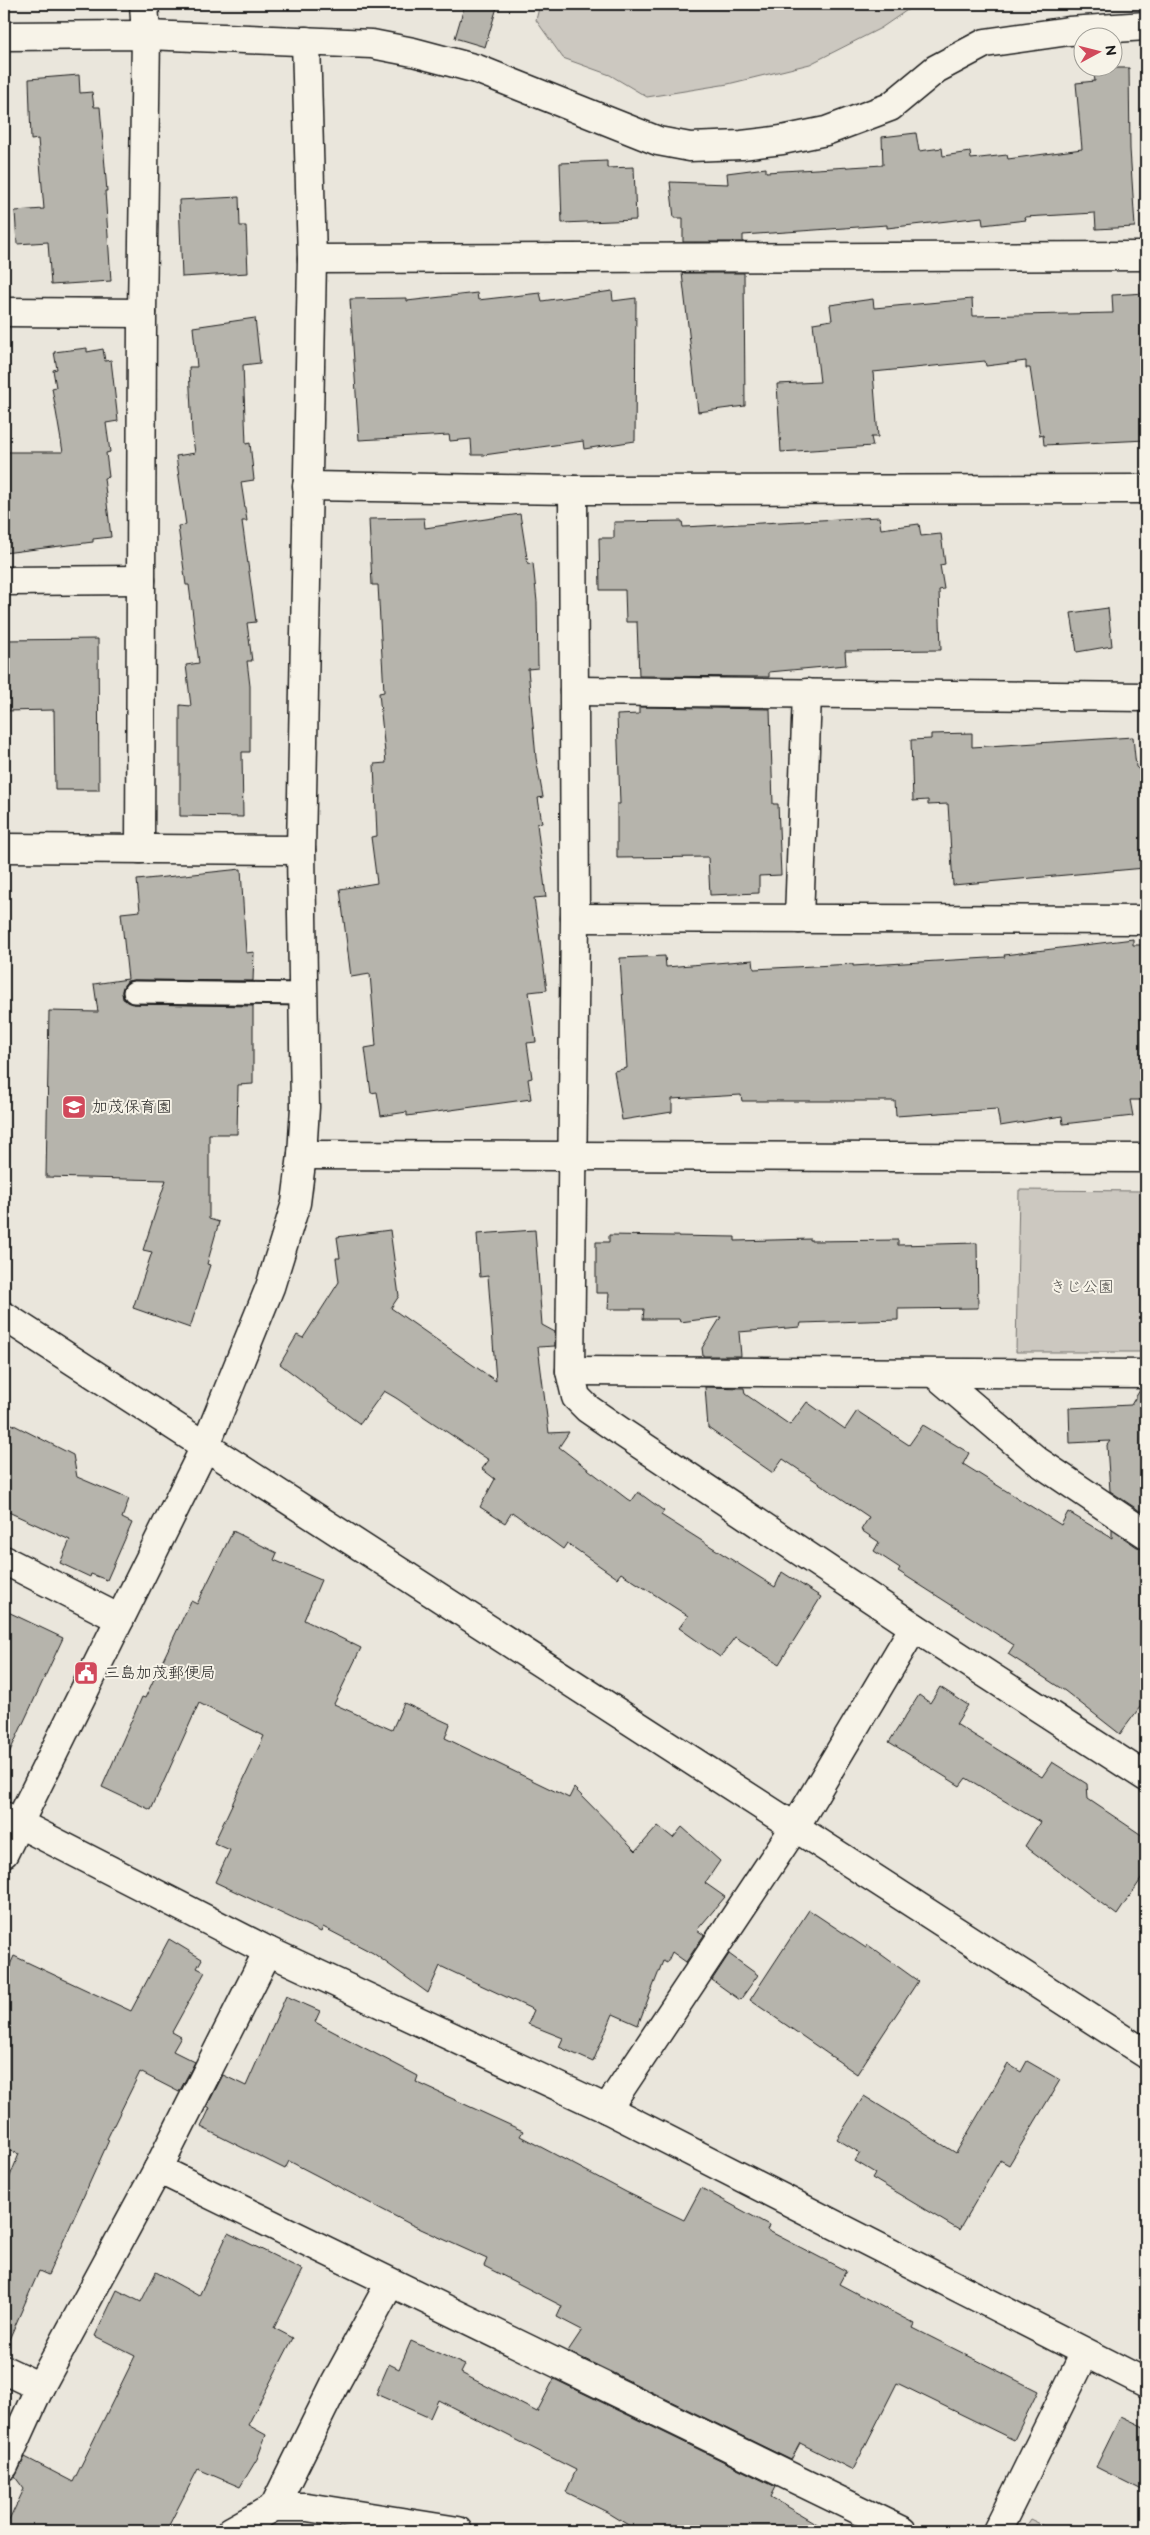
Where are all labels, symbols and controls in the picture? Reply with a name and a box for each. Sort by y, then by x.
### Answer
north arrow [1072,28,1122,78]
text: N [1101,44,1119,57]
school or university icon: 加茂保育園 [61,1094,87,1120]
place label: 加茂保育園 [92,1098,172,1117]
park label: きじ公園 [1050,1278,1114,1297]
public building icon: 三島加茂郵便局 [73,1660,99,1686]
place label: 三島加茂郵便局 [104,1664,216,1683]

